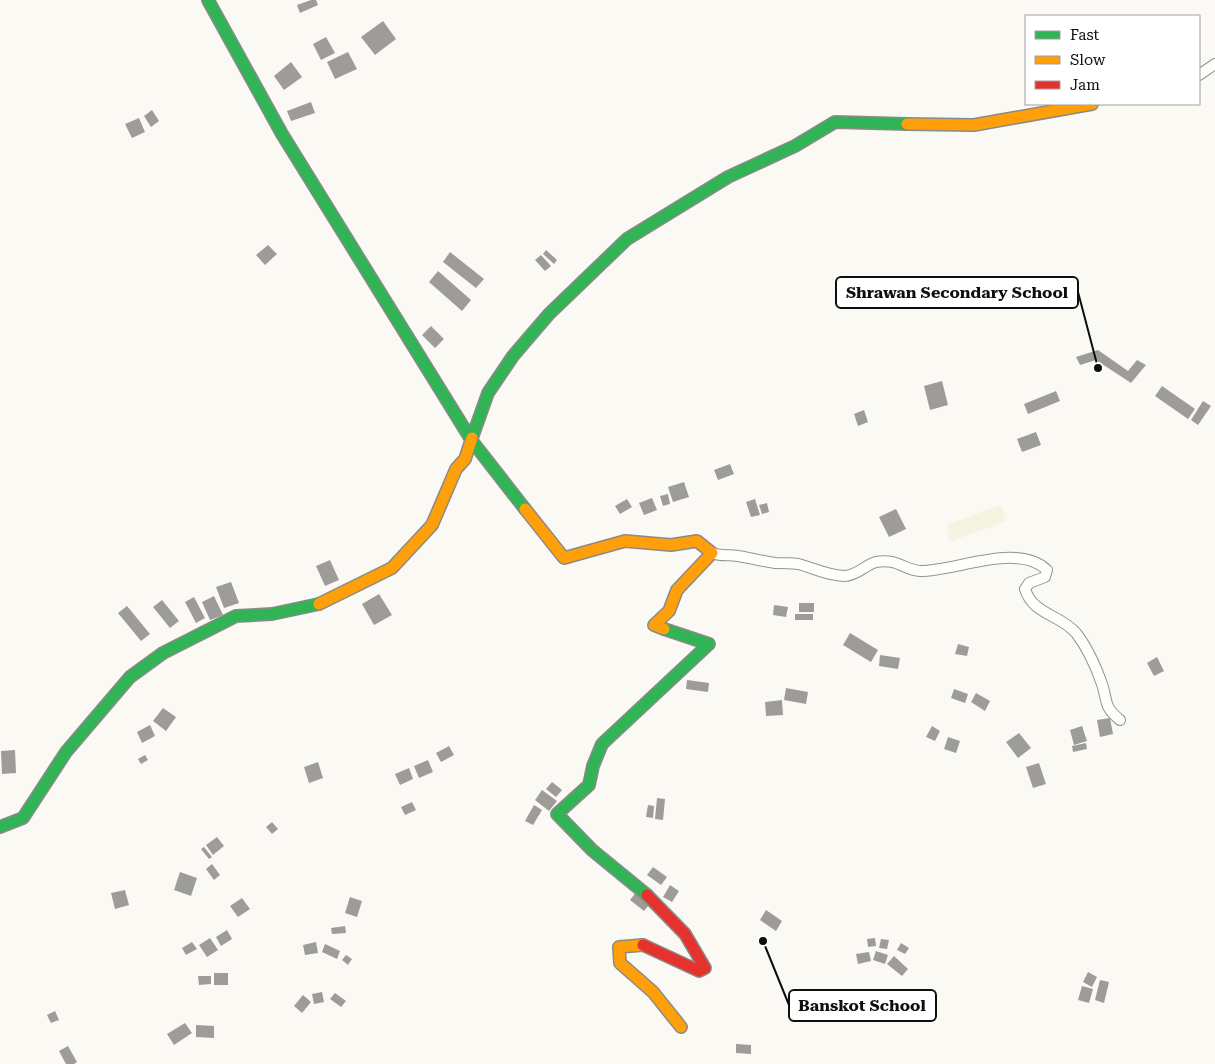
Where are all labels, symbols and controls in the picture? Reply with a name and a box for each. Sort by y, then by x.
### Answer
legend [1025,15,1200,105]
text: Fast [1070,26,1100,44]
text: Slow [1070,51,1106,69]
text: Jam [1070,76,1100,94]
callout: Shrawan Secondary School [836,277,1078,308]
text: Shrawan Secondary School [846,283,1069,302]
callout: Banskot School [789,990,936,1021]
text: Banskot School [798,996,926,1015]

